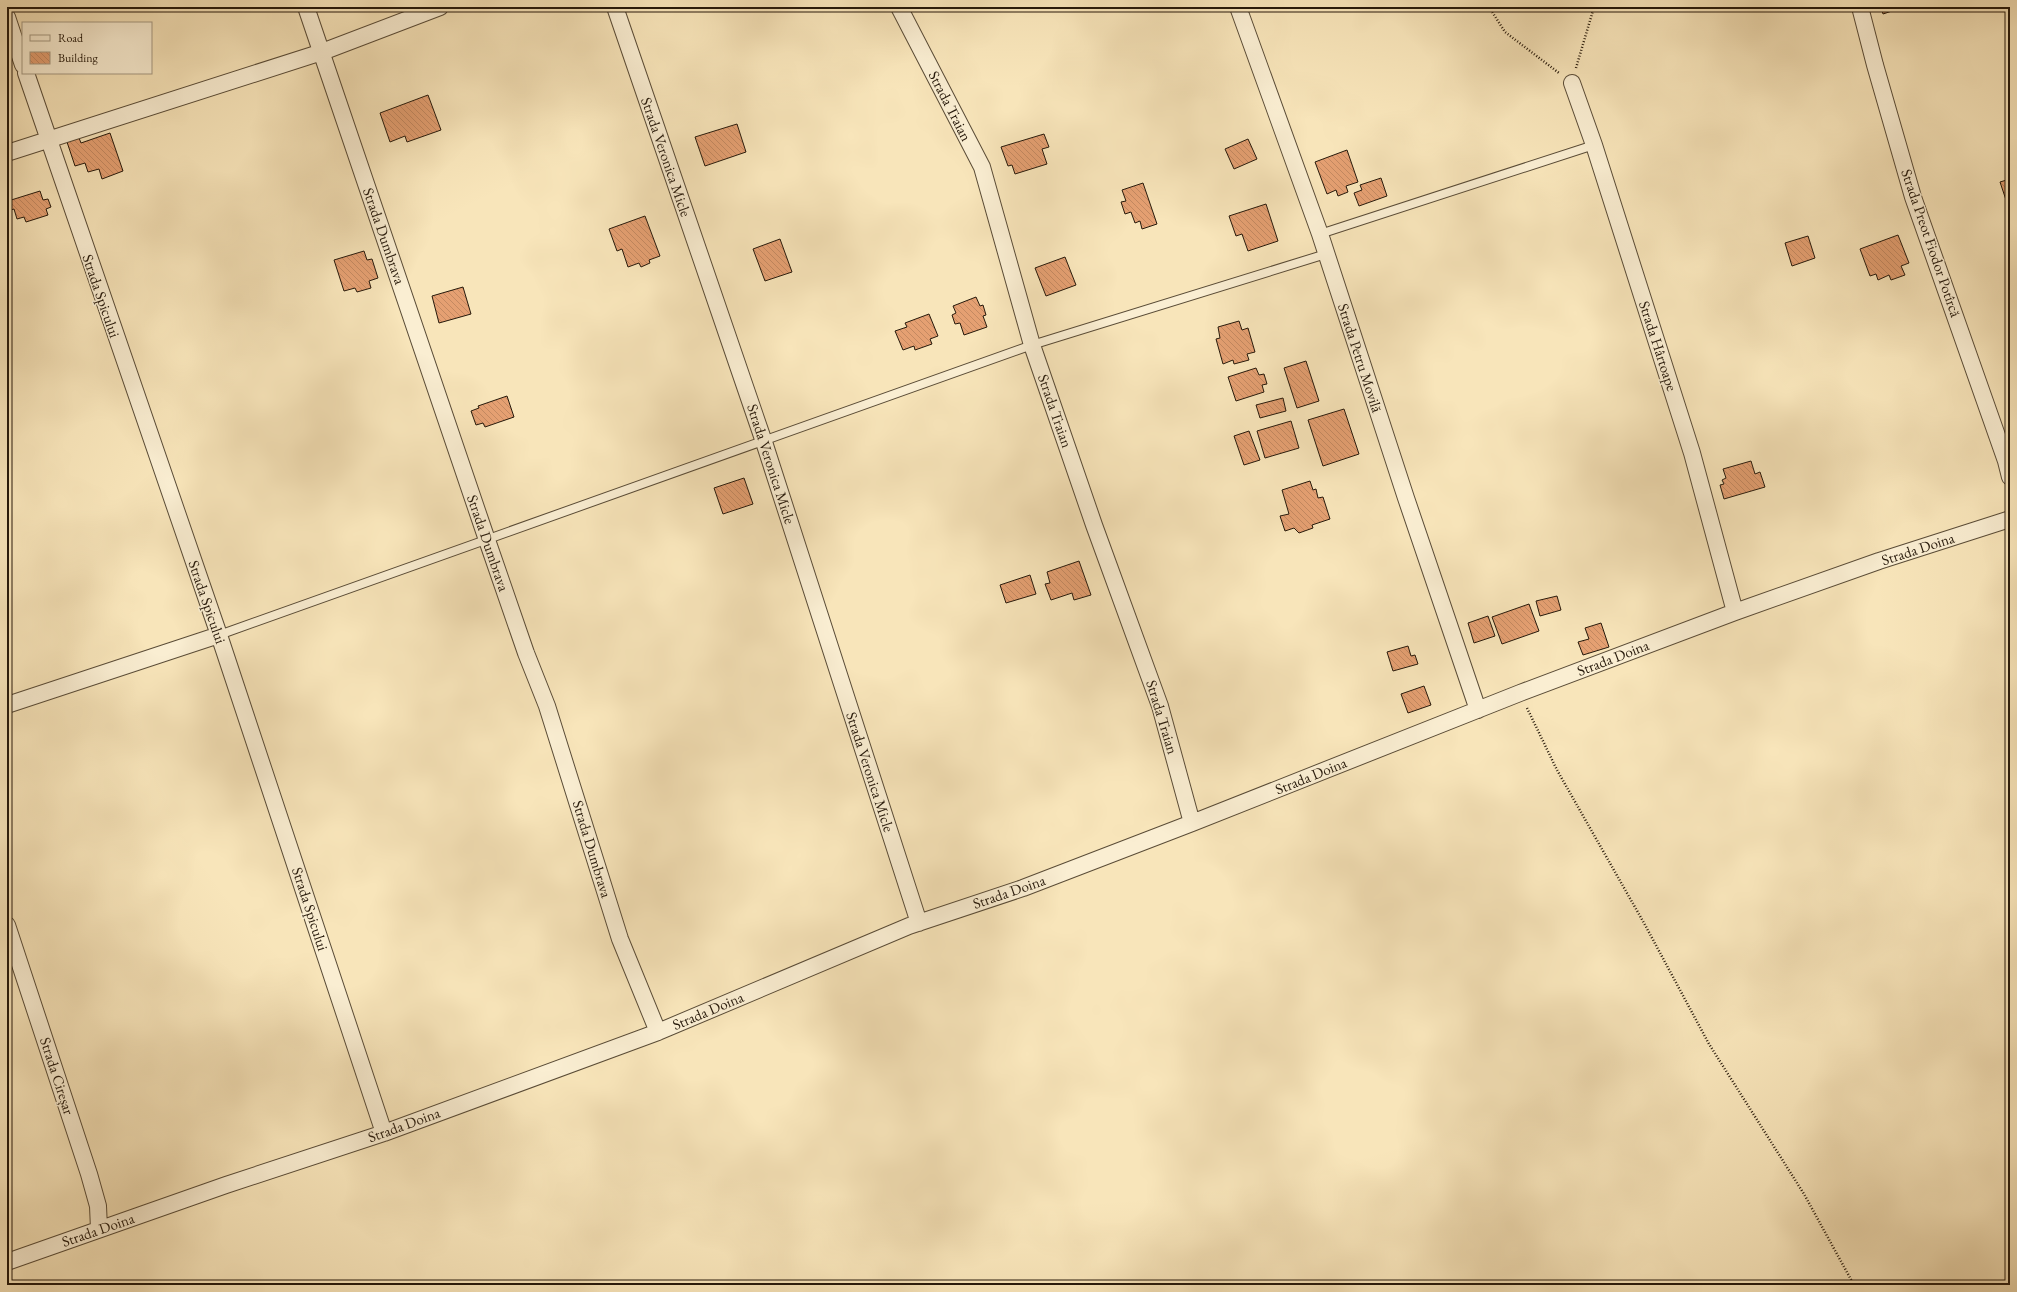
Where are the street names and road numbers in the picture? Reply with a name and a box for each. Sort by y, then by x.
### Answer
street label: Strada Traian [925,67,976,144]
street label: Strada Veronica Micle [637,94,696,219]
street label: Strada Preot Fiodor Potîrcă [1897,166,1966,319]
street label: Strada Dumbrava [359,185,410,287]
street label: Strada Spicului [78,252,125,340]
street label: Strada Hârtoape [1635,298,1682,394]
street label: Strada Petru Movilă [1334,301,1387,415]
street label: Strada Traian [1034,372,1077,450]
street label: Strada Veronica Micle [743,401,800,527]
street label: Strada Dumbrava [463,492,514,594]
street label: Strada Doina [1879,528,1957,569]
street label: Strada Spicului [184,558,231,646]
street label: Strada Doina [1574,635,1652,680]
street label: Strada Traian [1142,678,1183,756]
street label: Strada Veronica Micle [842,709,899,835]
street label: Strada Doina [1272,753,1349,799]
street label: Strada Dumbrava [569,798,616,900]
street label: Strada Spicului [288,865,333,953]
street label: Strada Doina [970,870,1048,913]
street label: Strada Doina [669,987,746,1034]
street label: Strada Cireșar [36,1035,79,1117]
street label: Strada Doina [365,1103,443,1146]
street label: Strada Doina [59,1208,137,1251]

